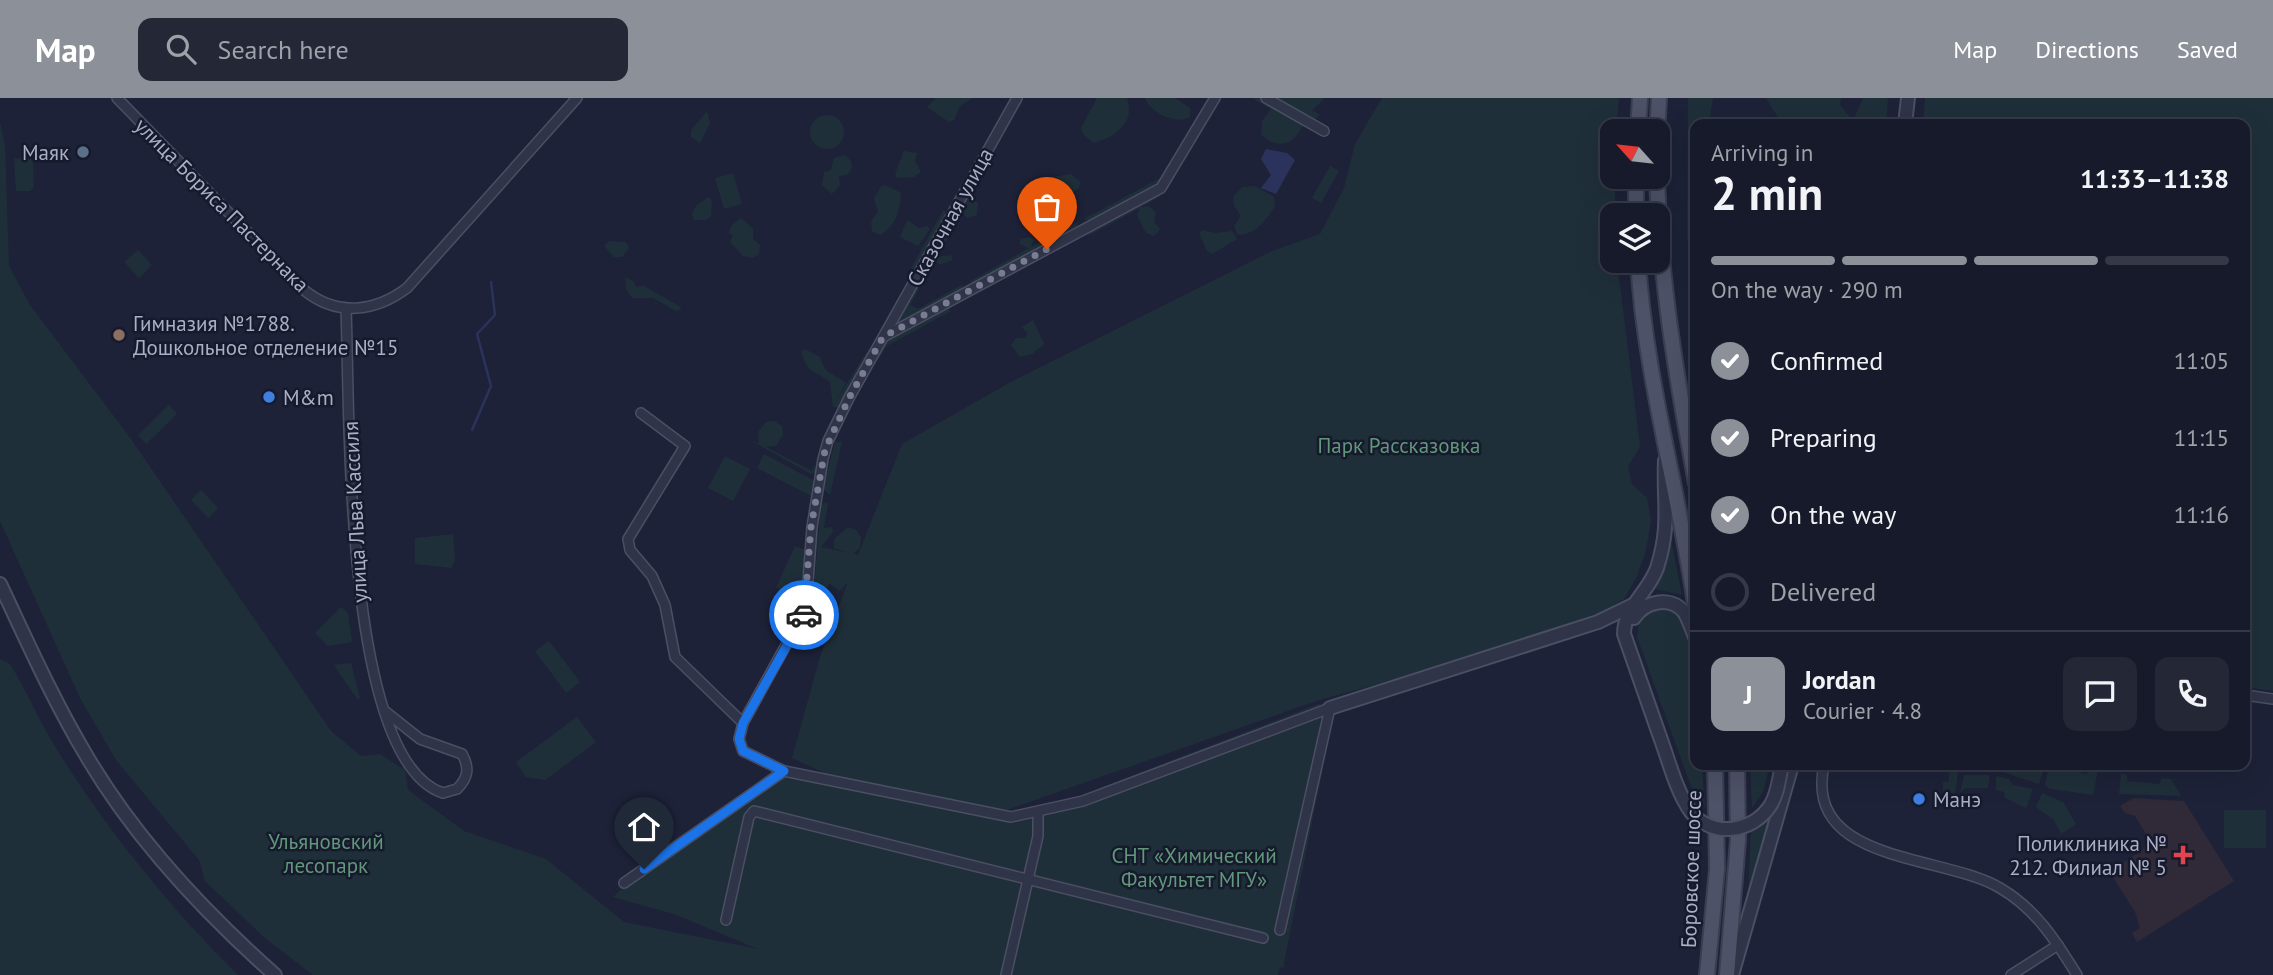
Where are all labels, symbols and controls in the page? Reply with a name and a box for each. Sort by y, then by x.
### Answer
search box [138,18,628,81]
text: Map [35,28,96,71]
icon: search [162,30,200,68]
text: Search here [218,33,349,66]
text: Map [1953,34,1997,65]
text: Directions [2035,34,2139,65]
text: Saved [2177,34,2238,65]
street label: улица Бориса Пастернака [129,112,315,298]
north arrow [1600,119,1670,189]
map controls [1600,119,1670,273]
text: Arriving in [1711,138,1813,167]
place label: Маяк [22,139,69,166]
street label: Сказочная улица [901,143,999,291]
marker: Маяк [75,144,91,160]
text: 11:33–11:38 [2080,162,2229,195]
text: 2 min [1711,163,1823,223]
pin [1017,177,1077,249]
icon: bag [1028,188,1066,226]
button: layers [1600,203,1670,273]
text: On the way · 290 m [1711,275,1903,304]
place label: Гимназия №1788. Дошкольное отделение №15 [133,310,398,361]
marker: Гимназия №1788. Дошкольное отделение №15 [111,327,127,343]
icon: check [1711,342,1749,380]
text: Confirmed [1770,344,1883,377]
text: 11:05 [2174,346,2229,375]
place label: M&m [283,384,334,411]
marker: M&m [261,389,277,405]
icon: check [1711,419,1749,457]
street label: улица Льва Кассиля [337,420,373,604]
text: Preparing [1770,421,1877,454]
text: 11:15 [2174,423,2229,452]
park label: Парк Рассказовка [1317,432,1481,459]
icon: check [1711,496,1749,534]
text: On the way [1770,498,1896,531]
text: 11:16 [2174,500,2229,529]
text: Delivered [1770,575,1876,608]
courier [769,580,839,650]
icon: car [785,596,823,634]
button: chat [2063,657,2137,731]
button: phone [2155,657,2229,731]
text: Jordan [1803,663,1876,696]
text: J [1744,678,1752,711]
text: Courier · 4.8 [1803,696,1922,725]
place label: Манэ [1933,786,1981,813]
street label: Боровское шоссе [1675,790,1707,948]
marker: Манэ [1911,791,1927,807]
pin [614,797,674,869]
icon: home [625,808,663,846]
park label: Ульяновский лесопарк [268,828,384,879]
place label: Поликлиника № 212. Филиал № 5 [2009,830,2167,881]
park label: СНТ «Химический Факультет МГУ» [1111,842,1277,893]
marker: Поликлиника № 212. Филиал № 5 [2173,845,2193,865]

